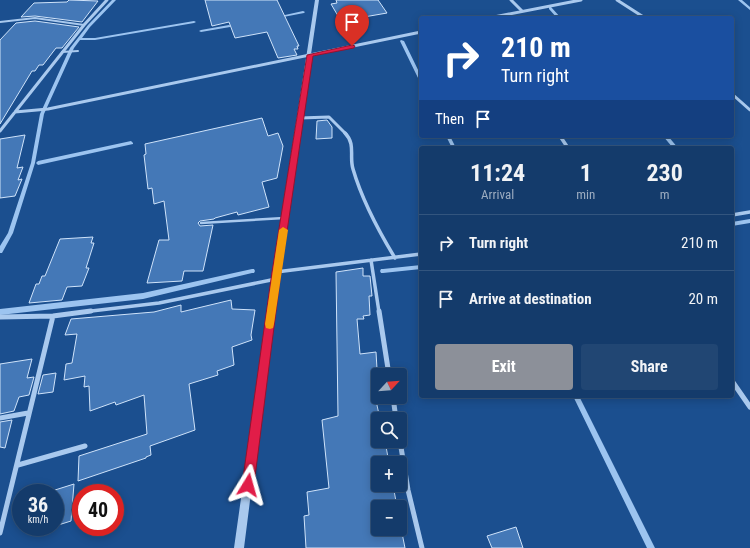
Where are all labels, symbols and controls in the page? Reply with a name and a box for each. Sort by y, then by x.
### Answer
pin [335,5,369,46]
icon: arrive [341,11,363,33]
text: 210 m [501,31,571,64]
icon: right [435,32,487,84]
text: Turn right [501,65,569,86]
icon: arrive [472,108,494,130]
text: Then [435,110,464,128]
text: 11:24 [470,159,525,187]
text: 1 [580,159,592,187]
text: 230 [646,159,683,187]
text: Arrival [481,187,514,202]
text: min [576,187,595,202]
text: m [660,187,670,202]
icon: right [435,232,457,254]
text: Turn right [469,234,528,252]
text: 210 m [681,234,718,252]
icon: arrive [435,288,457,310]
text: Arrive at destination [469,290,592,308]
text: 20 m [688,290,718,308]
button: Exit [435,344,573,390]
button: Share [581,344,718,390]
north arrow [371,368,407,404]
map controls [371,368,407,536]
button: search [371,412,407,448]
button: + [371,456,407,492]
position arrow [227,464,269,506]
speed limit sign: 40 [72,484,124,536]
text: 36 [28,493,48,517]
button: − [371,500,407,536]
text: km/h [28,514,48,525]

